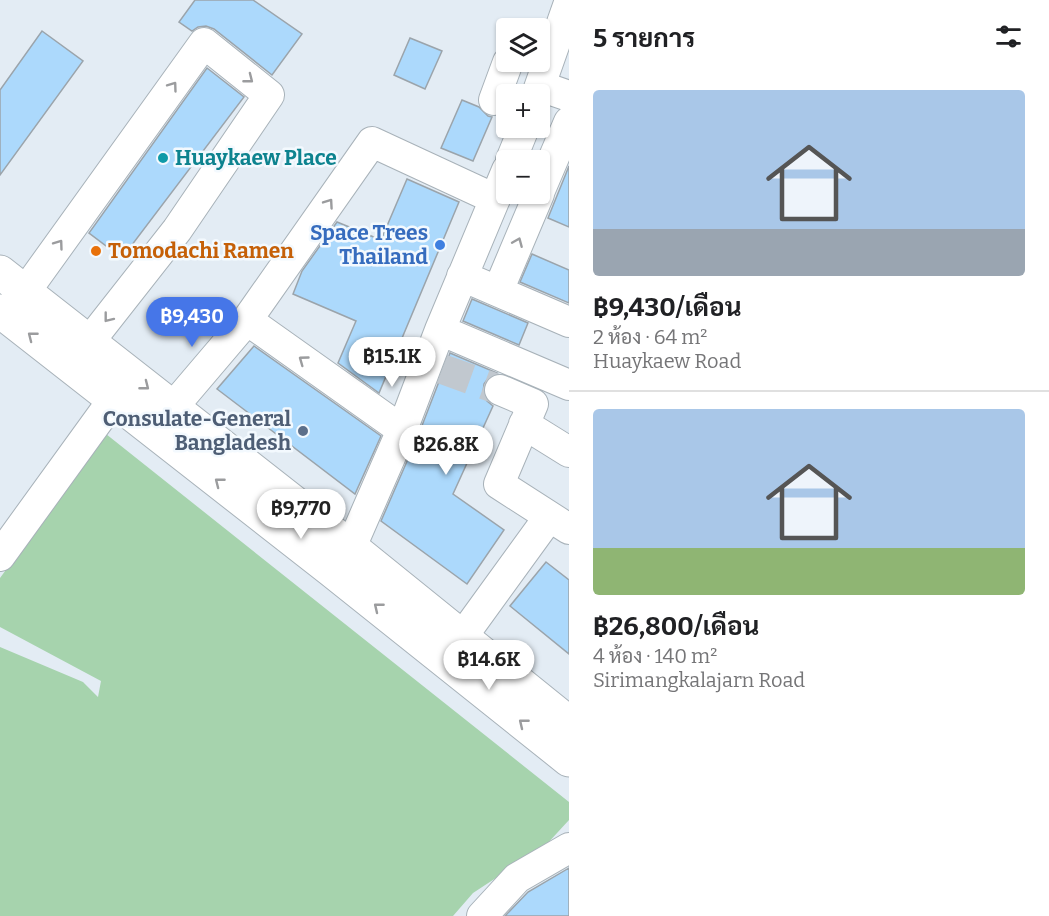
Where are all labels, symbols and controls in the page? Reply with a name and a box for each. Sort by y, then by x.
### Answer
map controls [496,18,550,204]
button: layers [496,18,550,72]
icon: filters [992,20,1025,53]
text: 5 รายการ [593,23,695,54]
one-way arrow [243,72,254,83]
one-way arrow [166,81,177,92]
button: + [496,84,550,138]
icon: home [755,129,863,237]
place label: Huaykaew Place [175,145,337,171]
button: − [496,150,550,204]
marker: Huaykaew Place [156,151,170,165]
one-way arrow [322,199,333,210]
place label: Space Trees Thailand [310,220,428,270]
one-way arrow [511,237,523,248]
place label: Tomodachi Ramen [108,238,294,264]
marker: Space Trees Thailand [433,238,447,252]
one-way arrow [52,240,63,251]
marker: Tomodachi Ramen [89,244,103,258]
text: ฿9,430/เดือน [593,292,742,323]
pin: ฿9,430 [143,297,241,348]
text: ฿9,430 [160,304,224,328]
one-way arrow [105,311,116,322]
text: 2 ห้อง · 64 m² [593,325,707,349]
one-way arrow [28,333,39,344]
pin: ฿15.1K [343,337,441,388]
text: ฿15.1K [363,344,421,368]
text: Huaykaew Road [593,349,741,373]
one-way arrow [298,356,309,367]
one-way arrow [138,378,149,389]
place label: Consulate-General Bangladesh [103,406,292,456]
marker: Consulate-General Bangladesh [296,424,310,438]
pin: ฿26.8K [397,425,495,476]
text: ฿26.8K [413,432,479,456]
icon: home [755,448,863,556]
one-way arrow [214,479,225,490]
pin: ฿9,770 [252,489,350,540]
text: ฿9,770 [271,496,331,520]
one-way arrow [374,604,385,615]
text: ฿26,800/เดือน [593,611,759,642]
pin: ฿14.6K [440,640,538,691]
text: 4 ห้อง · 140 m² [593,644,717,668]
text: ฿14.6K [457,647,521,671]
text: Sirimangkalajarn Road [593,668,805,692]
one-way arrow [519,720,530,731]

